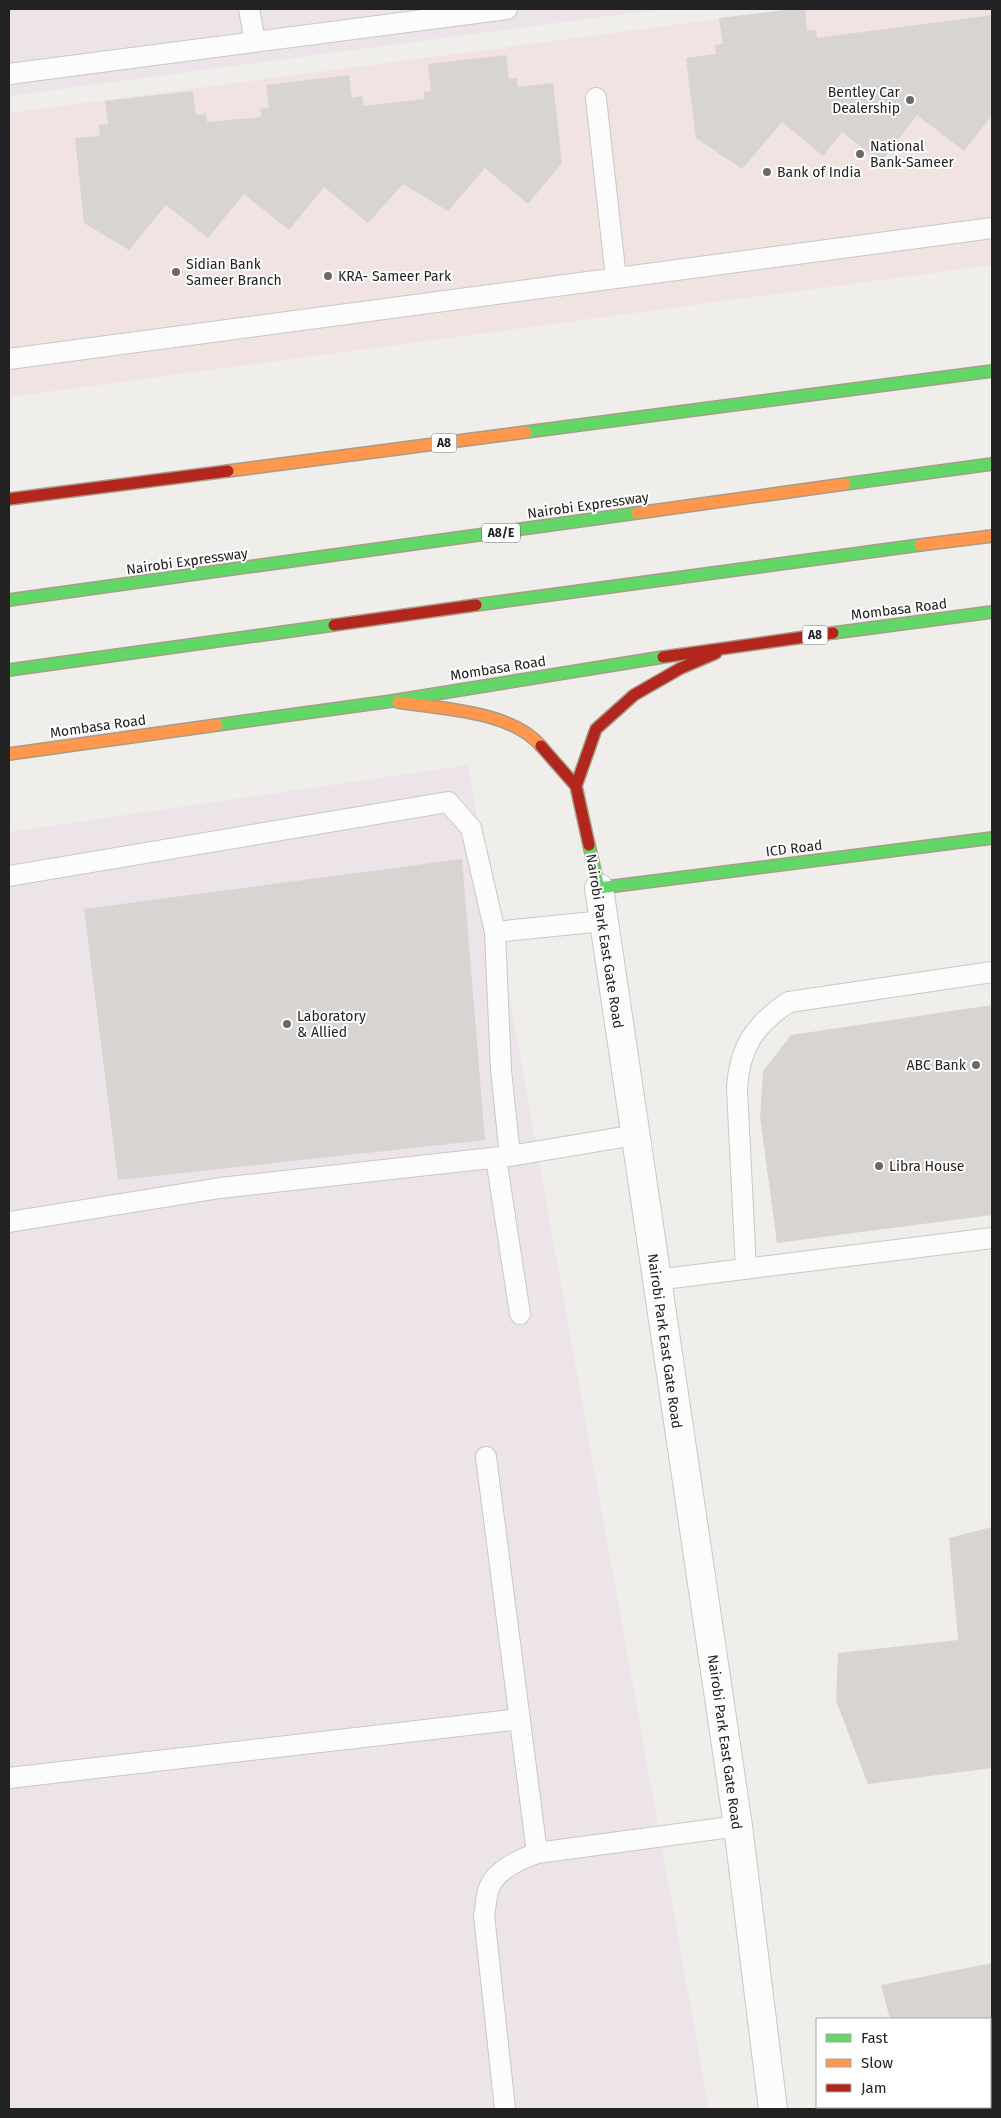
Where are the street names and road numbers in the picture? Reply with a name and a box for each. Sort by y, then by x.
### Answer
road number: A8 [432,433,456,452]
street label: Nairobi Expressway [526,489,650,522]
road number: A8/E [482,524,520,542]
street label: Nairobi Expressway [125,545,249,578]
street label: Mombasa Road [850,595,948,624]
road number: A8 [802,626,828,644]
street label: Mombasa Road [449,653,547,684]
street label: Mombasa Road [49,711,147,742]
street label: ICD Road [765,837,823,860]
street label: Nairobi Park East Gate Road [582,853,627,1030]
street label: Nairobi Park East Gate Road [644,1252,685,1430]
street label: Nairobi Park East Gate Road [704,1653,745,1831]

